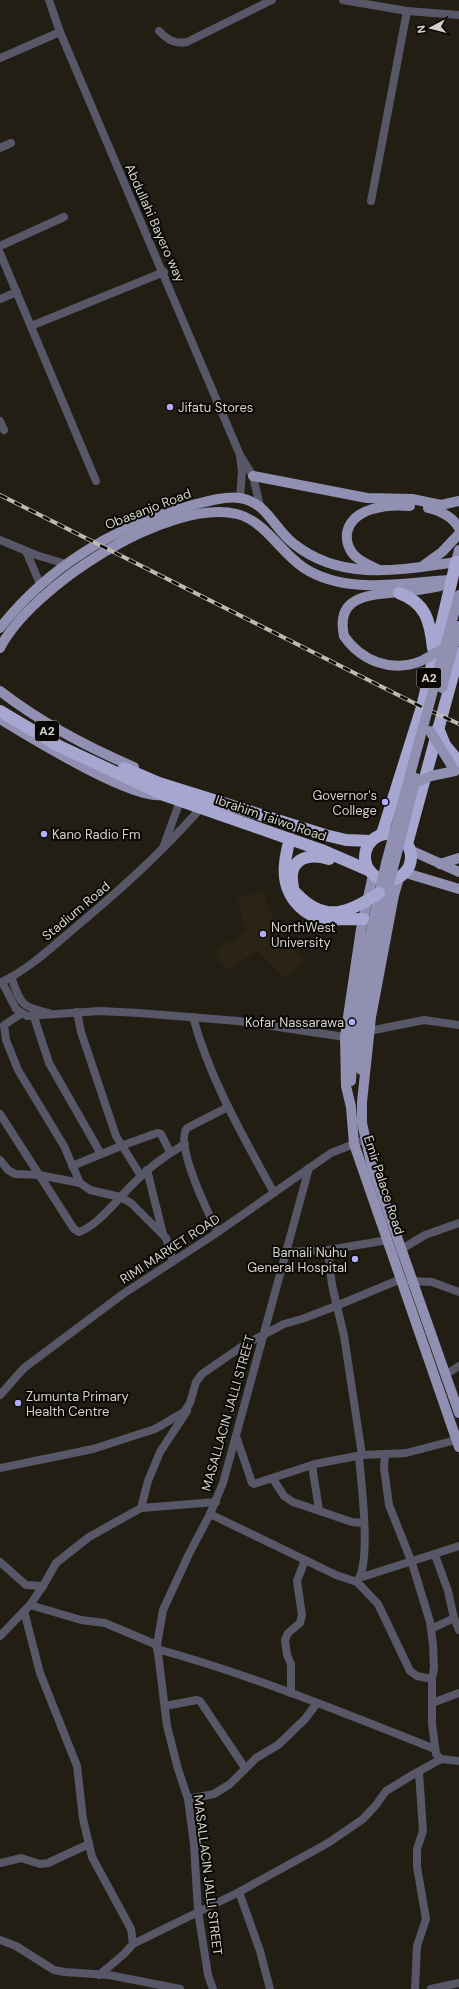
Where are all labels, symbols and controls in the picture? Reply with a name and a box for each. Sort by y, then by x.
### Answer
north arrow [411,8,451,48]
text: N [414,24,429,34]
street label: Abdullahi Bayero way [121,161,189,285]
place label: Jifatu Stores [178,399,253,416]
marker: Jifatu Stores [165,402,175,412]
street label: Obasanjo Road [103,485,193,533]
road number: A2 [417,668,441,688]
road number: A2 [35,721,59,741]
place label: Governor's College [312,787,377,819]
street label: Ibrahim Taiwo Road [213,791,329,845]
marker: Governor's College [380,797,390,807]
place label: Kano Radio Fm [52,826,141,843]
marker: Kano Radio Fm [39,829,49,839]
street label: Stadium Road [38,878,114,944]
place label: NorthWest University [271,919,336,951]
marker: NorthWest University [258,929,268,939]
place label: Kofar Nassarawa [245,1014,344,1031]
marker: Kofar Nassarawa [347,1017,357,1027]
street label: Emir Palace Road [360,1133,408,1237]
street label: RIMI MARKET ROAD [117,1210,223,1288]
place label: Bamali Nuhu General Hospital [247,1244,347,1276]
marker: Bamali Nuhu General Hospital [350,1254,360,1264]
street label: MASALLACIN JALLI STREET [198,1333,258,1493]
place label: Zumunta Primary Health Centre [26,1388,129,1420]
marker: Zumunta Primary Health Centre [13,1398,23,1408]
street label: MASALLACIN JALLI STREET [190,1794,226,1956]

